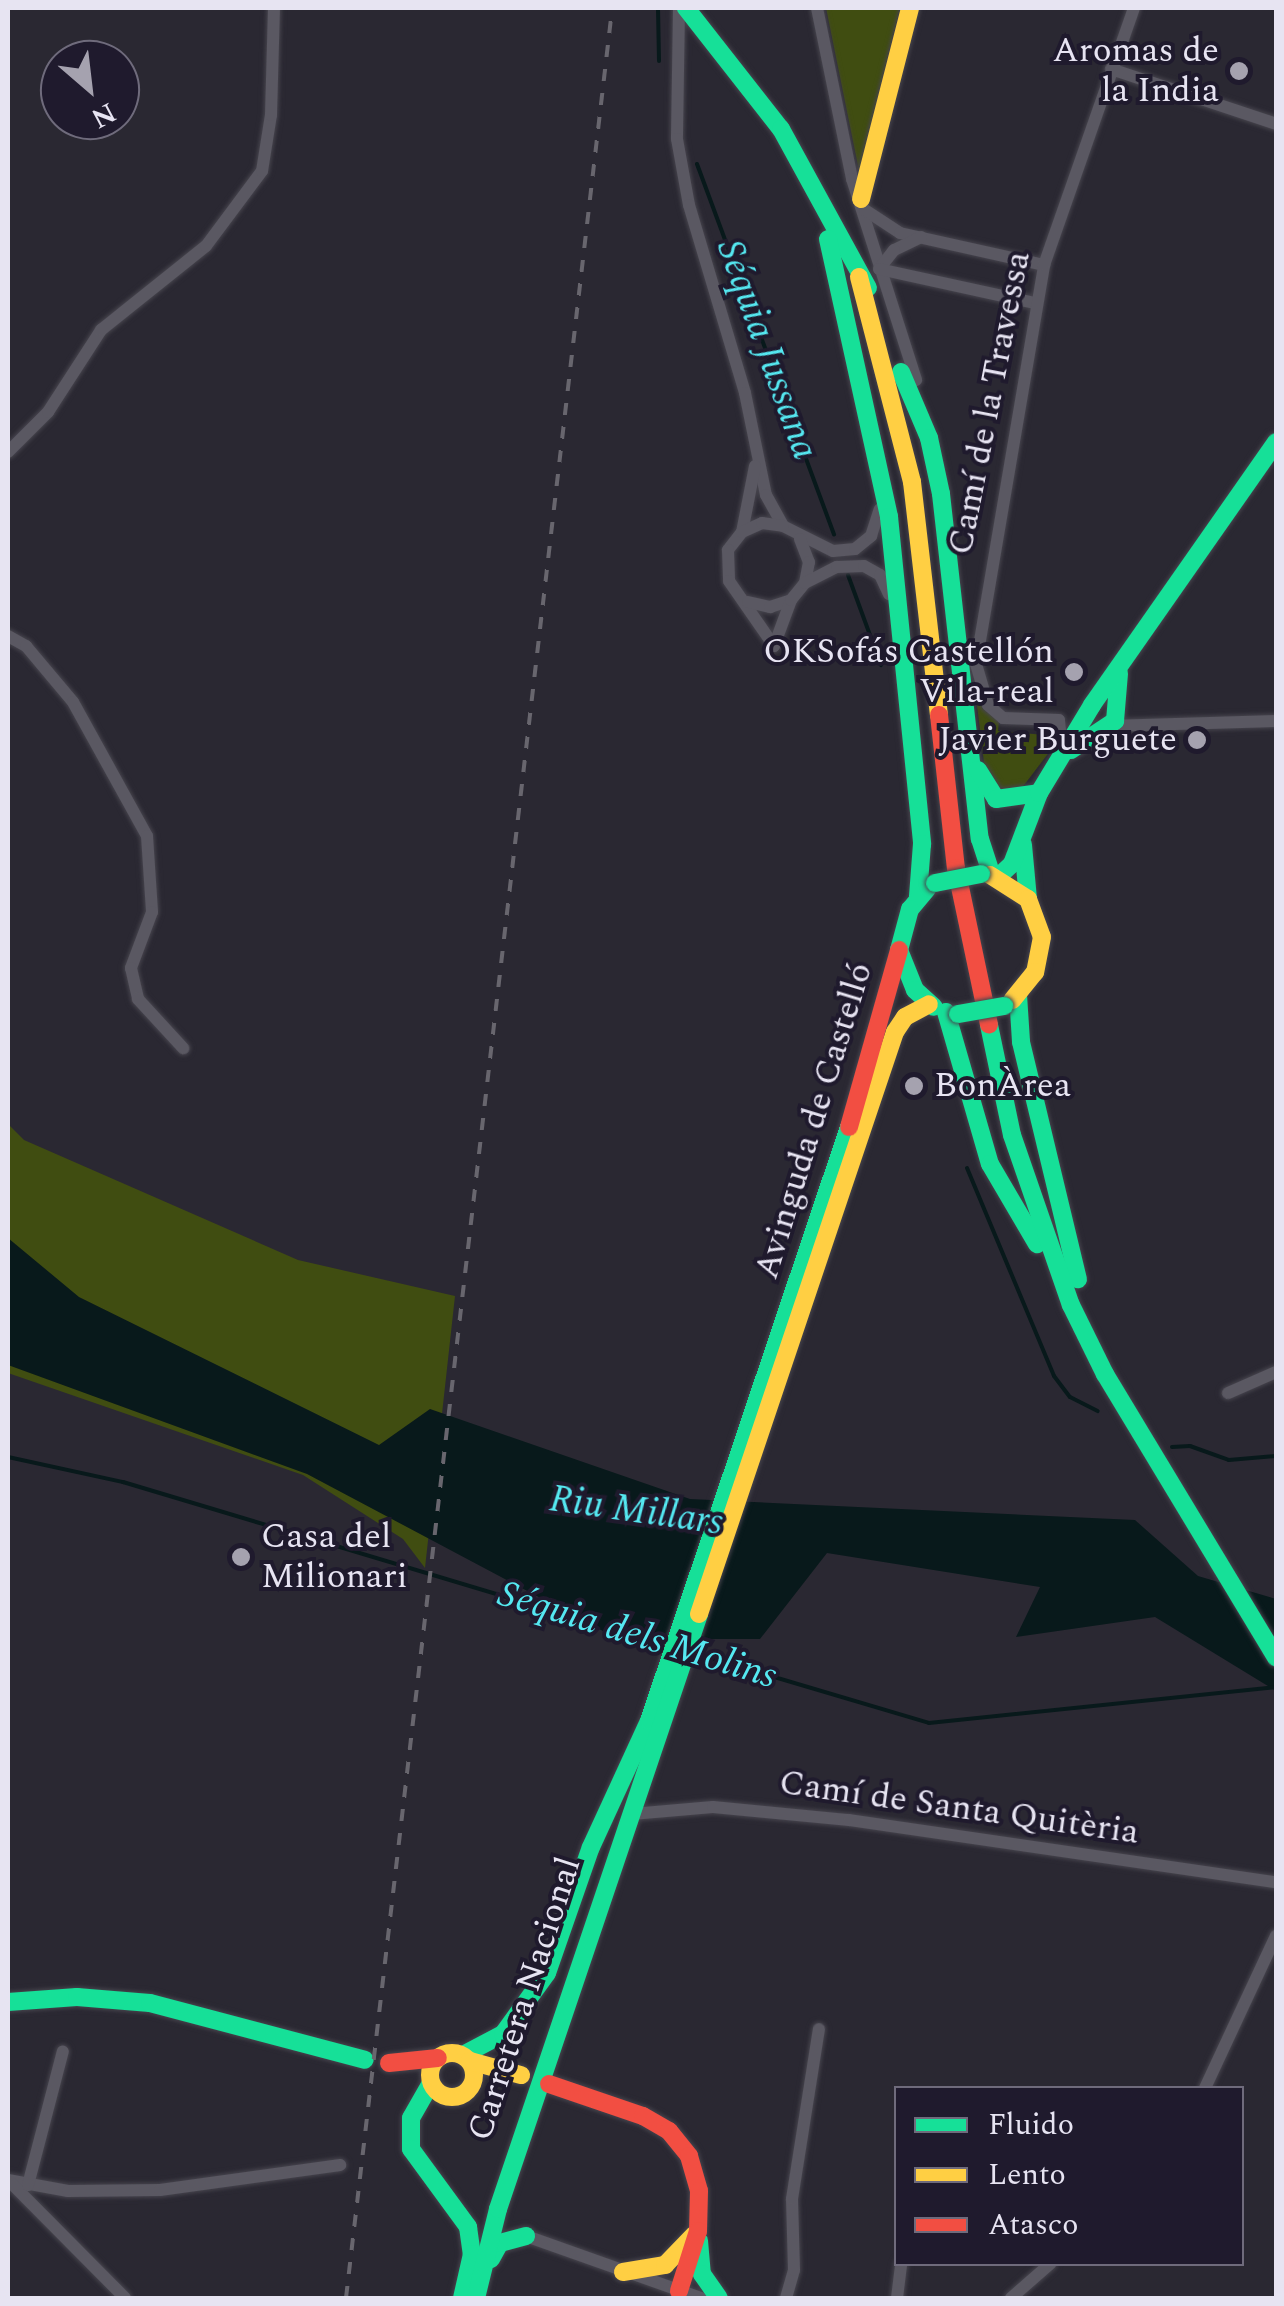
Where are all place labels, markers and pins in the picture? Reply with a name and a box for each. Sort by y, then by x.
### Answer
place label: Aromas de la India [1053,30,1219,112]
marker: Aromas de la India [1228,60,1250,82]
place label: OKSofás Castellón Vila-real [763,631,1054,713]
marker: OKSofás Castellón Vila-real [1063,661,1085,683]
place label: Javier Burguete [938,719,1177,761]
marker: Javier Burguete [1186,729,1208,751]
place label: BonÀrea [934,1065,1071,1107]
marker: BonÀrea [903,1075,925,1097]
place label: Casa del Milionari [261,1516,408,1598]
marker: Casa del Milionari [230,1546,252,1568]

